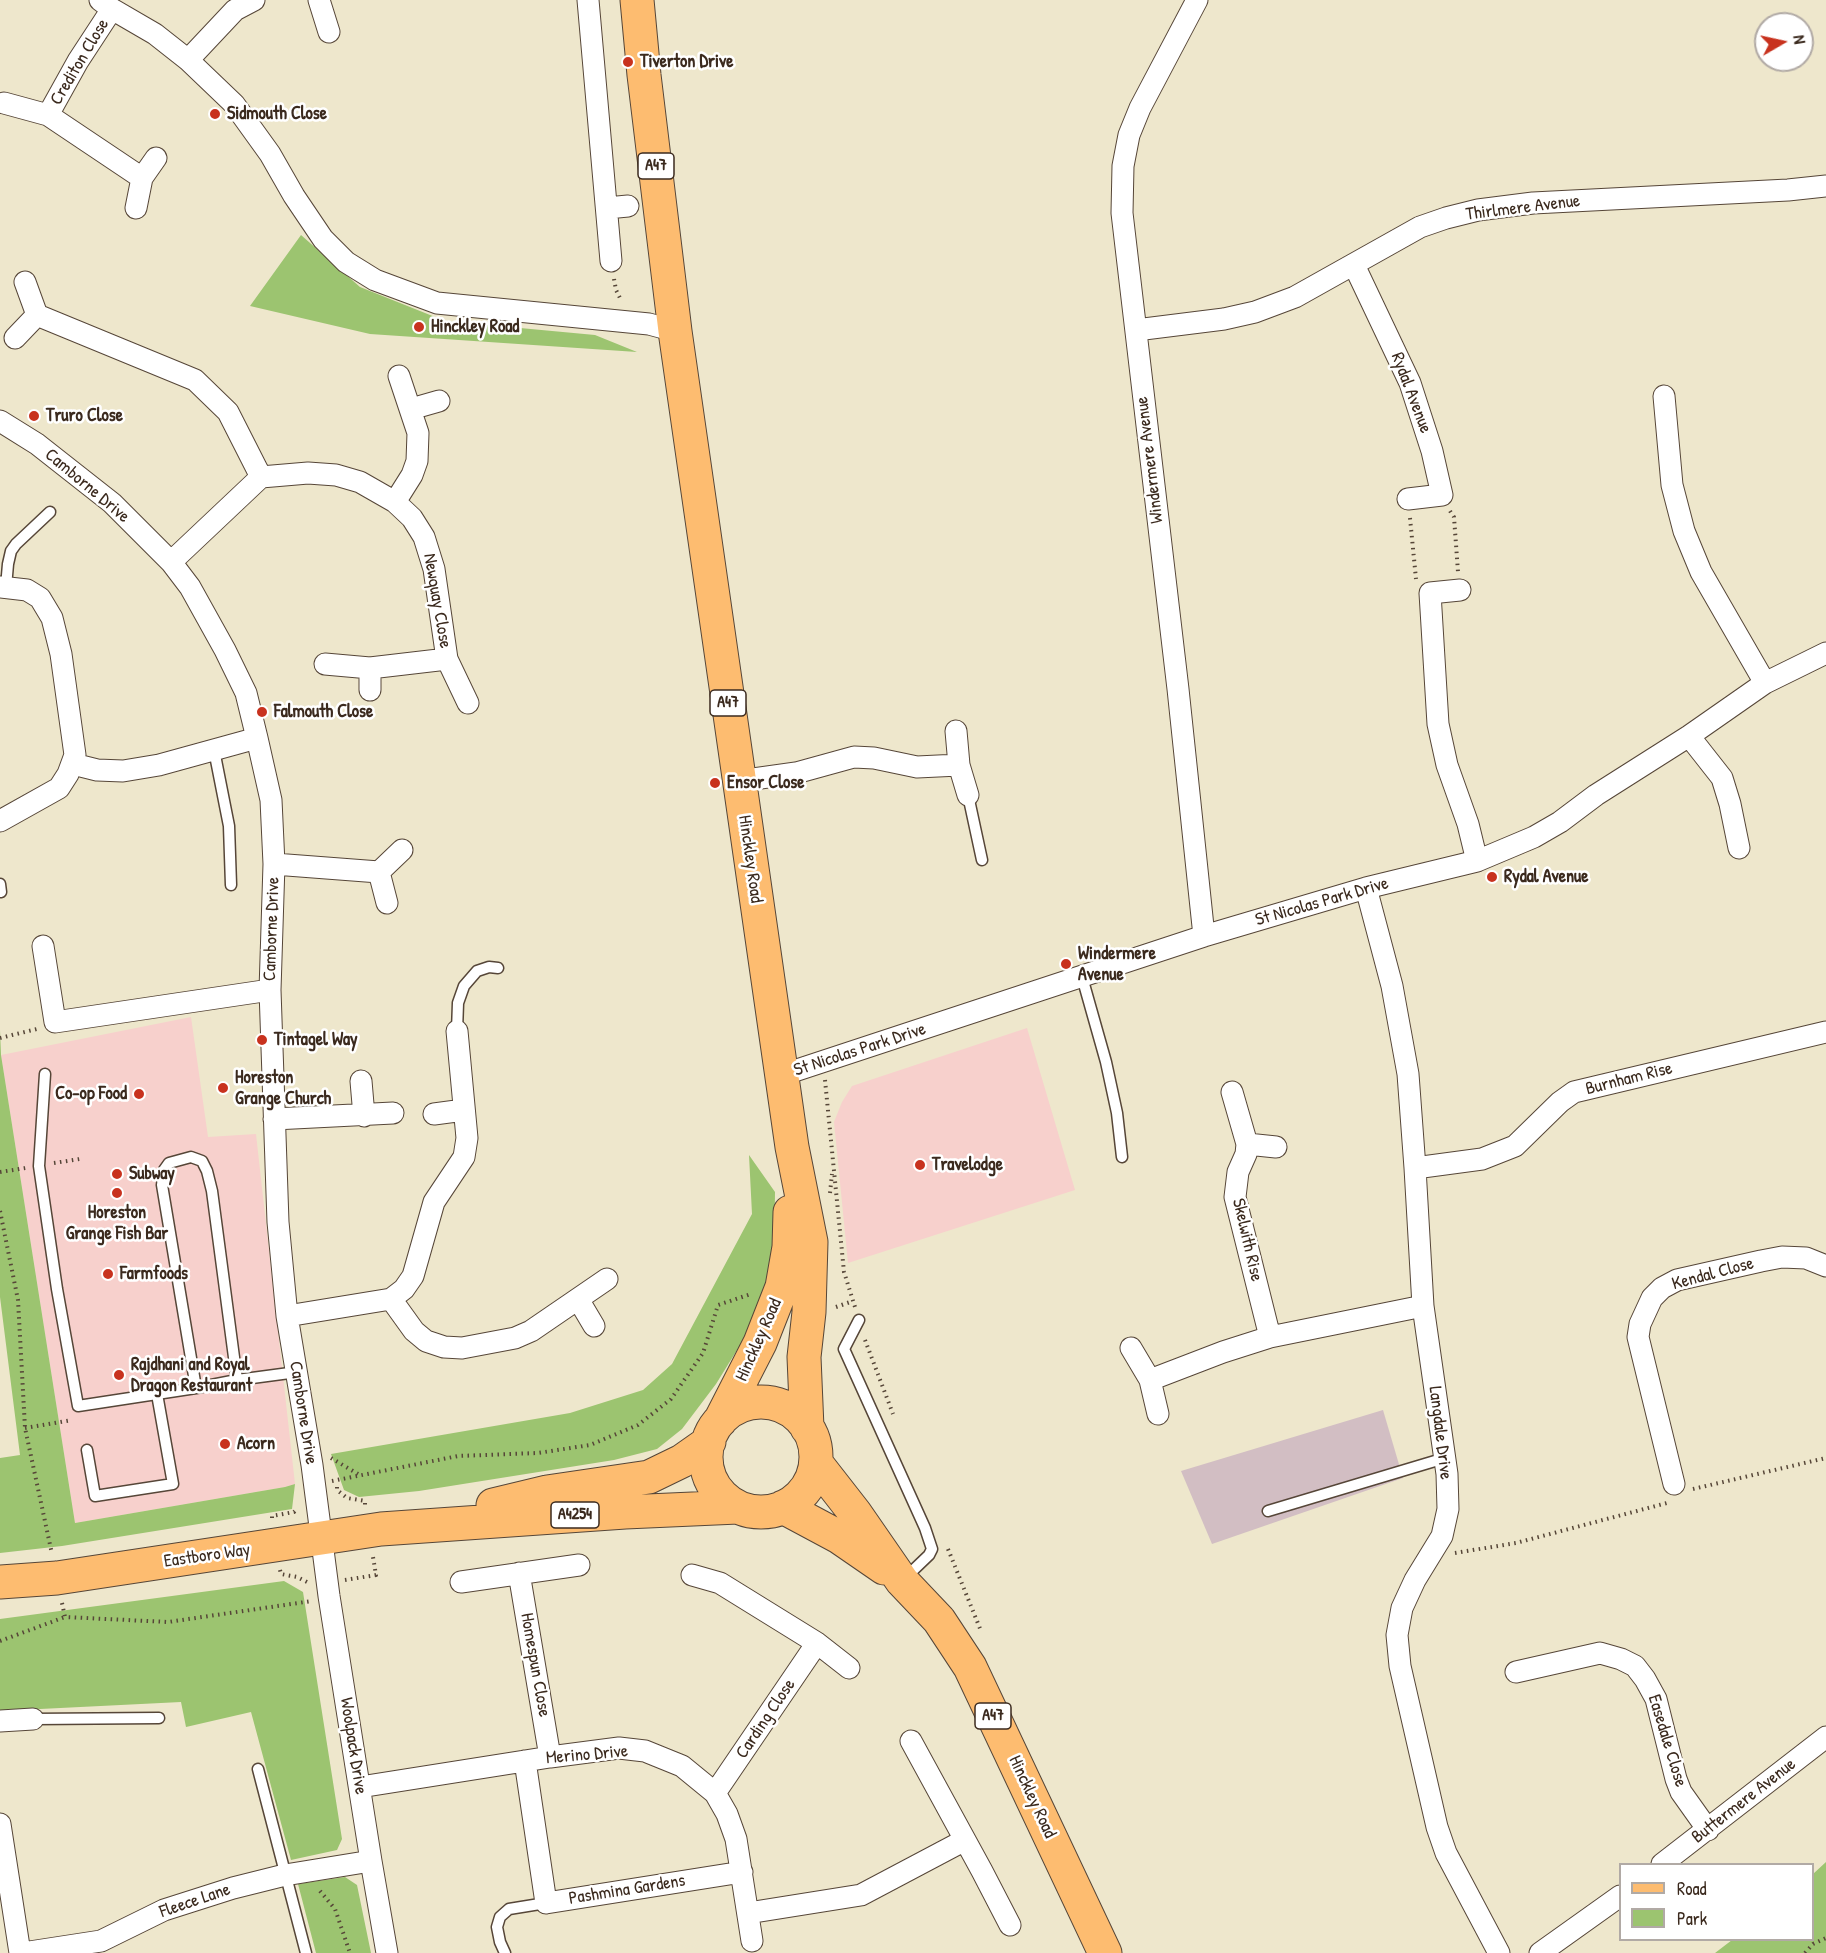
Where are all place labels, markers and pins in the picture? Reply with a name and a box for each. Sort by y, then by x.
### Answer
place label: Tiverton Drive [640,51,733,73]
marker: Tiverton Drive [621,55,635,69]
place label: Sidmouth Close [227,103,327,125]
marker: Sidmouth Close [208,107,222,121]
place label: Hinckley Road [431,316,519,338]
marker: Hinckley Road [412,320,426,334]
place label: Truro Close [46,405,123,427]
marker: Truro Close [27,409,41,423]
place label: Falmouth Close [274,701,373,723]
marker: Falmouth Close [255,705,269,719]
place label: Ensor Close [727,772,804,794]
marker: Ensor Close [708,776,722,790]
place label: Rydal Avenue [1504,866,1588,888]
marker: Rydal Avenue [1485,870,1499,884]
place label: Windermere Avenue [1078,943,1156,986]
marker: Windermere Avenue [1059,957,1073,971]
place label: Tintagel Way [274,1029,358,1051]
marker: Tintagel Way [255,1033,269,1047]
place label: Horeston Grange Church [235,1067,331,1110]
marker: Horeston Grange Church [216,1081,230,1095]
place label: Co-op Food [55,1083,127,1105]
marker: Co-op Food [132,1087,146,1101]
place label: Travelodge [932,1154,1003,1176]
marker: Travelodge [913,1158,927,1172]
place label: Subway [129,1163,175,1185]
marker: Subway [110,1167,124,1181]
marker: Horeston Grange Fish Bar [110,1186,124,1200]
place label: Horeston Grange Fish Bar [66,1202,168,1244]
place label: Farmfoods [120,1263,188,1285]
marker: Farmfoods [101,1267,115,1281]
place label: Rajdhani and Royal Dragon Restaurant [131,1354,252,1396]
marker: Rajdhani and Royal Dragon Restaurant [112,1368,126,1382]
place label: Acorn [237,1433,275,1455]
marker: Acorn [218,1437,232,1451]

